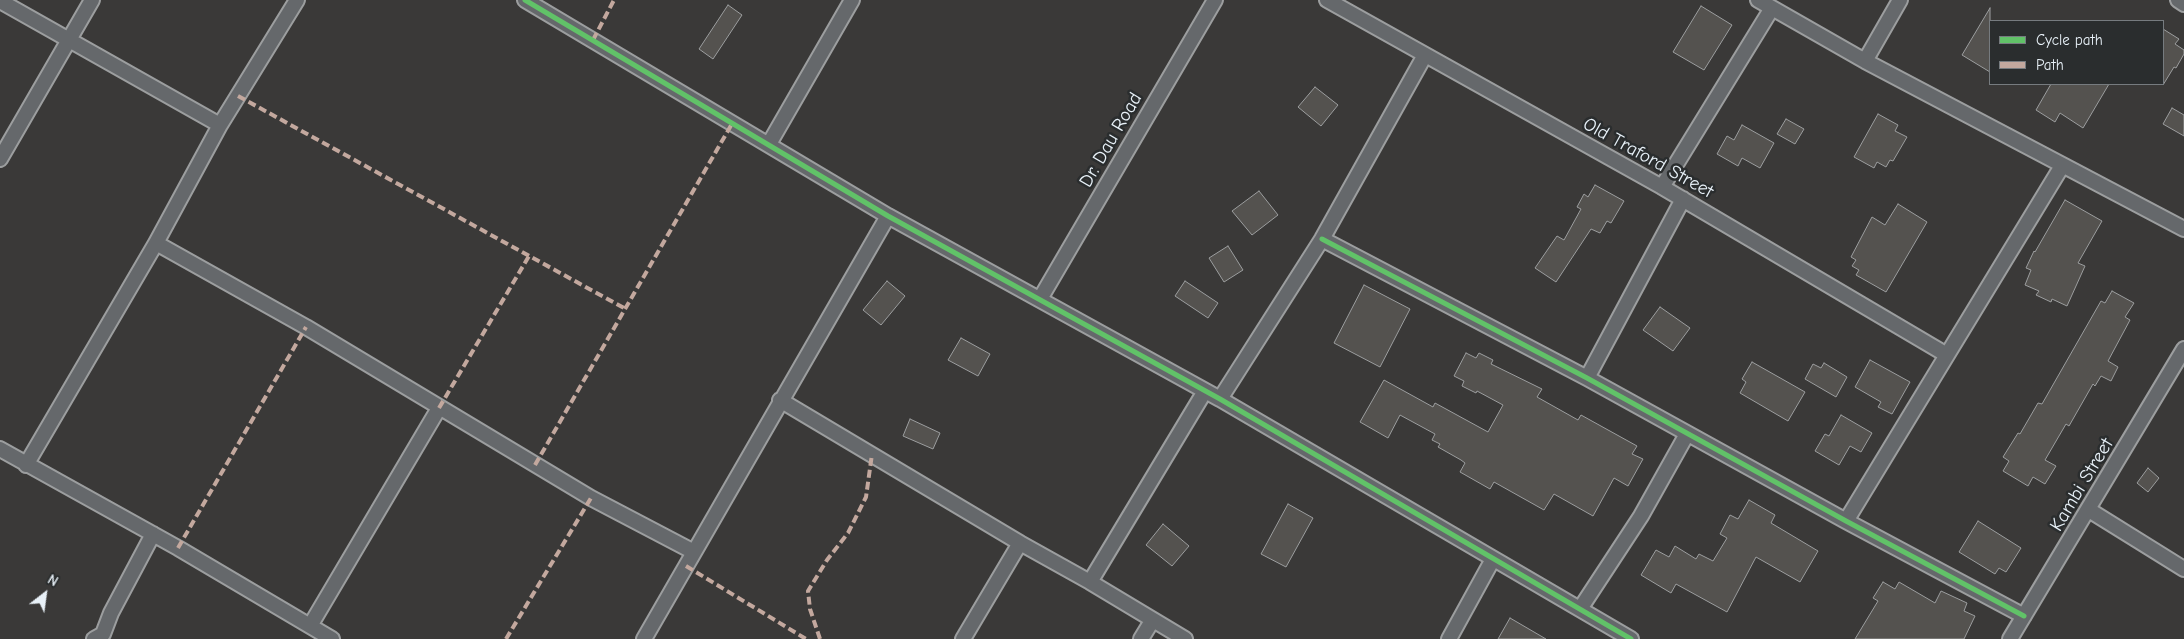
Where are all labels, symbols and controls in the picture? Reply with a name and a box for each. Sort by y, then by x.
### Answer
legend [1989,20,2164,85]
text: Cycle path [2036,31,2103,49]
text: Path [2036,56,2064,74]
street label: Dr. Dau Road [1075,89,1147,191]
street label: Old Traford Street [1579,113,1717,203]
street label: Kambi Street [2045,434,2119,536]
north arrow [20,569,70,619]
text: N [45,571,61,590]

